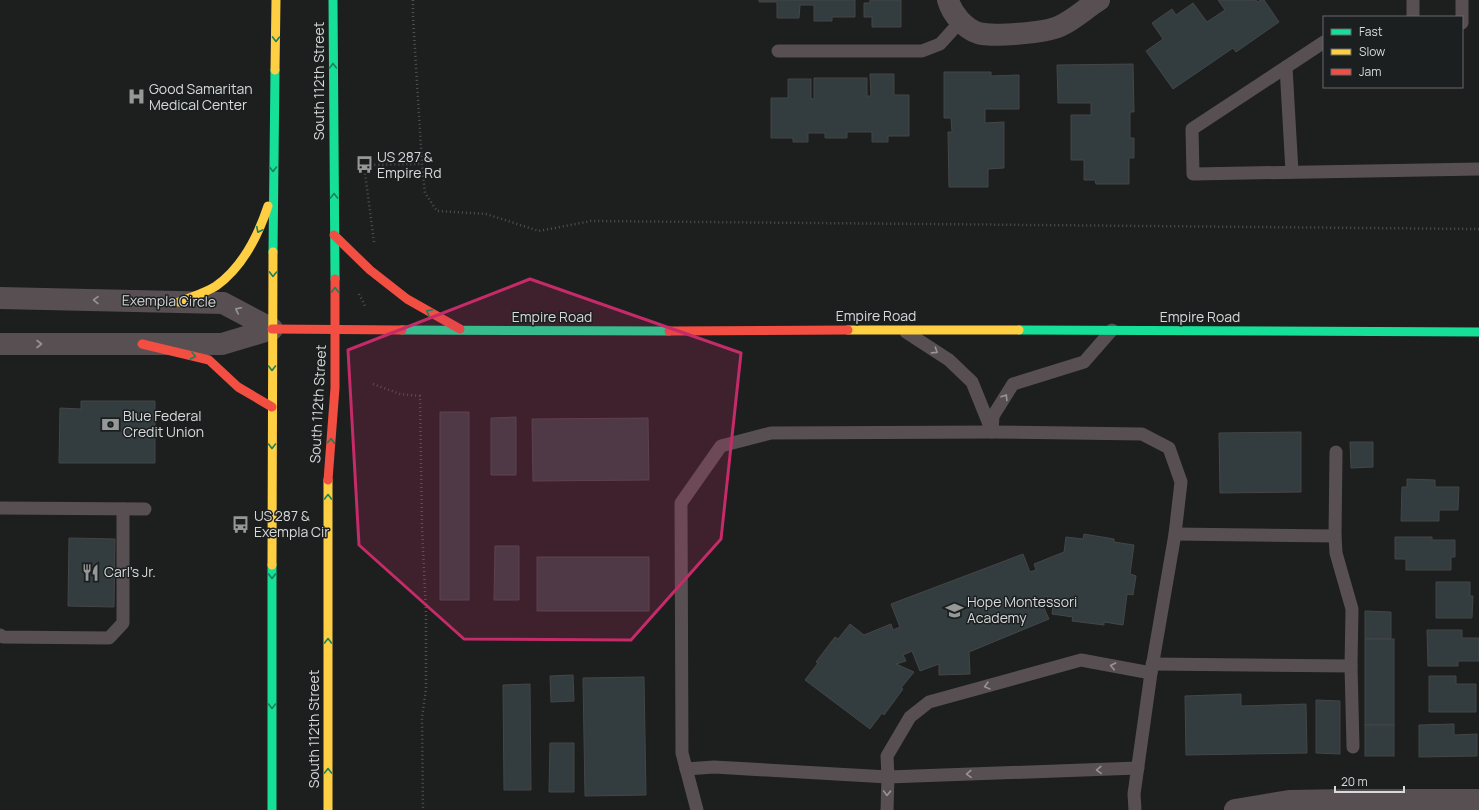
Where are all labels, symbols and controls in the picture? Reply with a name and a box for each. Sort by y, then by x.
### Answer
legend [1323,16,1463,88]
street label: South 112th Street [309,21,328,140]
text: Fast [1359,23,1383,40]
one-way arrow [271,36,280,42]
text: Slow [1359,43,1385,60]
one-way arrow [329,63,337,69]
text: Jam [1359,63,1381,80]
place label: Good Samaritan Medical Center [149,79,253,114]
hospital icon: Good Samaritan Medical Center [126,87,146,107]
place label: US 287 & Empire Rd [377,147,441,182]
bus stop icon: US 287 & Empire Rd [354,155,374,175]
one-way arrow [269,166,277,172]
one-way arrow [330,193,338,199]
one-way arrow [256,226,264,233]
one-way arrow [269,271,277,277]
one-way arrow [331,287,339,293]
street label: Exempla Circle [122,290,216,311]
one-way arrow [93,296,99,304]
street label: Empire Road [836,306,916,325]
street label: Empire Road [512,307,592,326]
street label: Empire Road [1160,307,1240,326]
one-way arrow [235,308,242,315]
one-way arrow [426,309,433,316]
one-way arrow [36,340,42,348]
street label: South 112th Street [305,344,330,464]
one-way arrow [931,346,938,354]
one-way arrow [190,352,196,360]
one-way arrow [268,365,276,371]
one-way arrow [1000,394,1008,401]
place label: Blue Federal Credit Union [123,406,204,441]
bank icon: Blue Federal Credit Union [100,414,120,434]
one-way arrow [326,438,335,444]
one-way arrow [268,443,276,449]
one-way arrow [324,494,332,500]
place label: US 287 & Exempla Cir [254,506,329,541]
bus stop icon: US 287 & Exempla Cir [231,514,251,534]
restaurant icon: Carl's Jr. [81,562,101,582]
place label: Carl's Jr. [104,562,156,581]
one-way arrow [268,573,276,579]
place label: Hope Montessori Academy [967,592,1077,627]
school or university icon: Hope Montessori Academy [944,600,964,620]
one-way arrow [324,638,332,644]
one-way arrow [1109,662,1116,671]
street label: South 112th Street [304,669,323,788]
one-way arrow [983,681,990,690]
one-way arrow [268,703,276,709]
one-way arrow [1096,765,1102,774]
one-way arrow [324,768,332,774]
scale bar [1335,768,1404,794]
one-way arrow [966,770,972,778]
text: 20 m [1341,773,1368,790]
one-way arrow [883,790,892,796]

